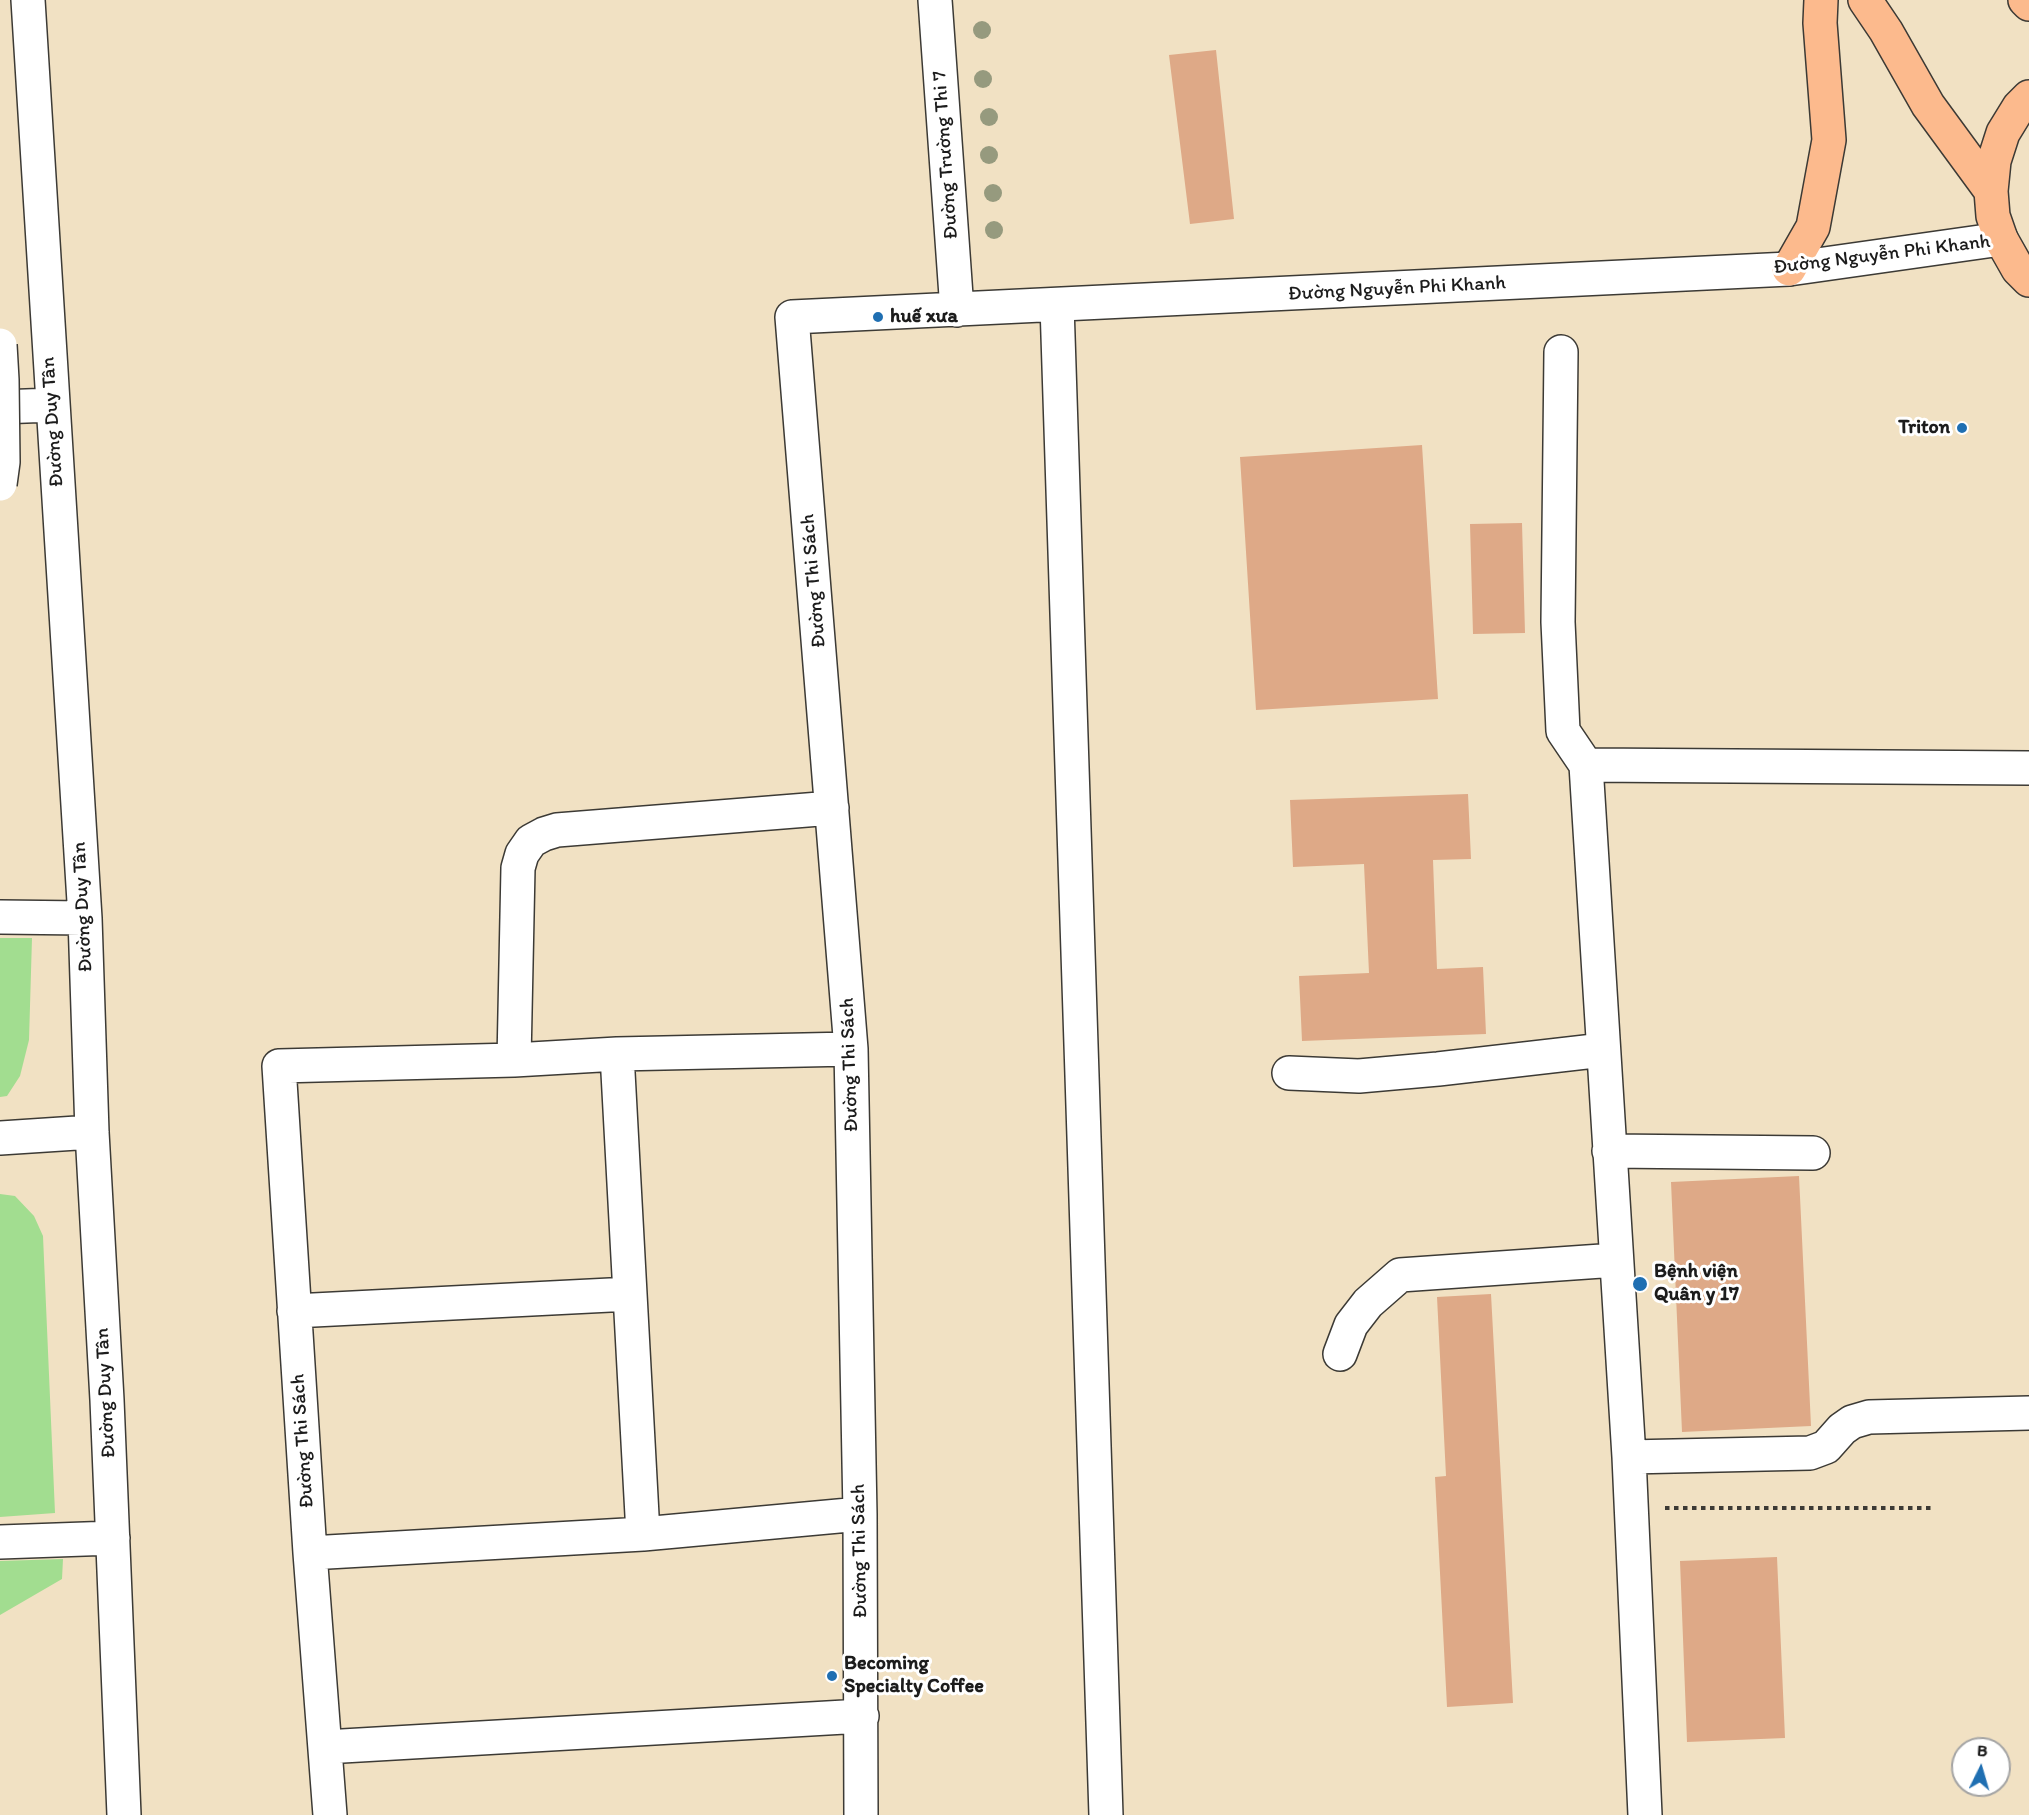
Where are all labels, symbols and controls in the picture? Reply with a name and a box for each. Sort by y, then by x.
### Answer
street label: Đường Trường Thi 7 [928,70,964,240]
street label: Đường Nguyễn Phi Khanh [1772,230,1992,280]
street label: Đường Nguyễn Phi Khanh [1287,271,1507,307]
place label: huế xưa [890,305,958,329]
marker: huế xưa [871,310,885,324]
street label: Đường Duy Tân [36,356,70,488]
place label: Triton [1898,416,1950,440]
marker: Triton [1955,421,1969,435]
street label: Đường Thi Sách [796,513,832,649]
street label: Đường Duy Tân [68,841,98,973]
street label: Đường Thi Sách [836,997,864,1133]
place label: Bệnh viện Quân y 17 [1654,1260,1739,1307]
marker: Bệnh viện Quân y 17 [1631,1275,1649,1293]
street label: Đường Duy Tân [91,1327,121,1459]
street label: Đường Thi Sách [286,1373,320,1509]
street label: Đường Thi Sách [847,1484,873,1618]
place label: Becoming Specialty Coffee [844,1652,984,1699]
marker: Becoming Specialty Coffee [825,1669,839,1683]
north arrow [1951,1737,2011,1797]
text: B [1976,1741,1988,1760]

